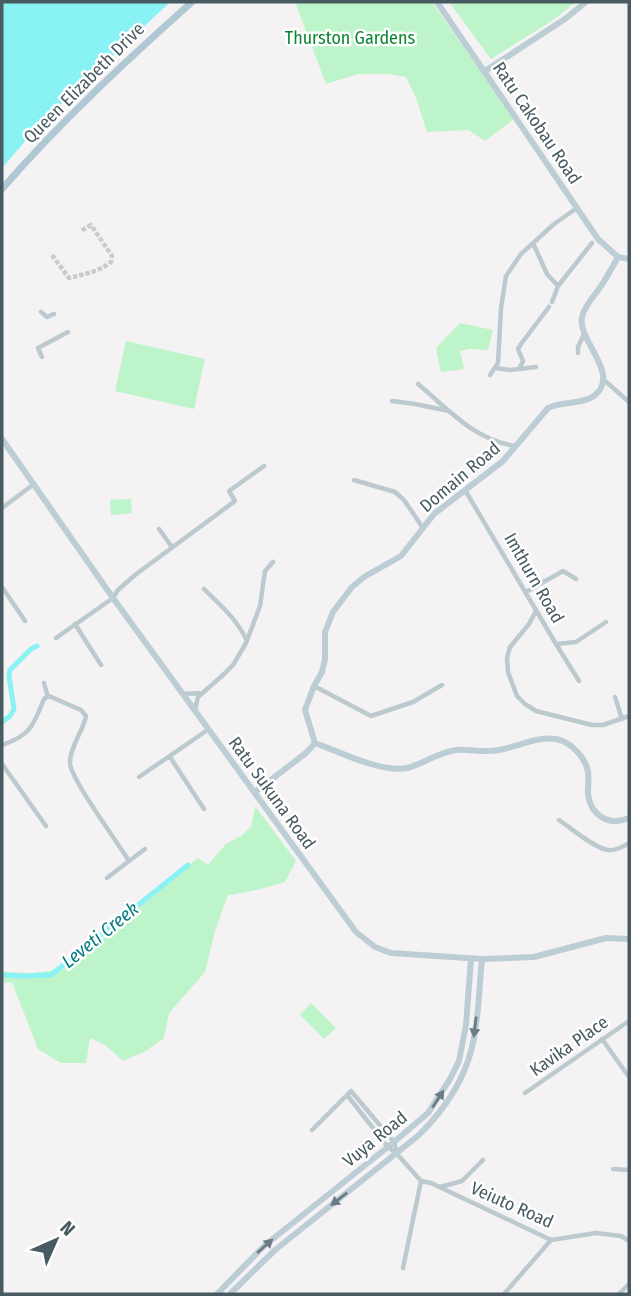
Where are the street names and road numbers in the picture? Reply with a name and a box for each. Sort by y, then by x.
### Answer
street label: Queen Elizabeth Drive [19,18,149,148]
street label: Ratu Cakobau Road [488,58,586,188]
street label: Domain Road [415,437,505,517]
street label: Imthurn Road [499,529,569,627]
street label: Ratu Sukuna Road [224,732,320,854]
street label: Kavika Place [526,1011,613,1081]
street label: Vuya Road [338,1106,412,1172]
street label: Veiuto Road [467,1177,557,1233]

